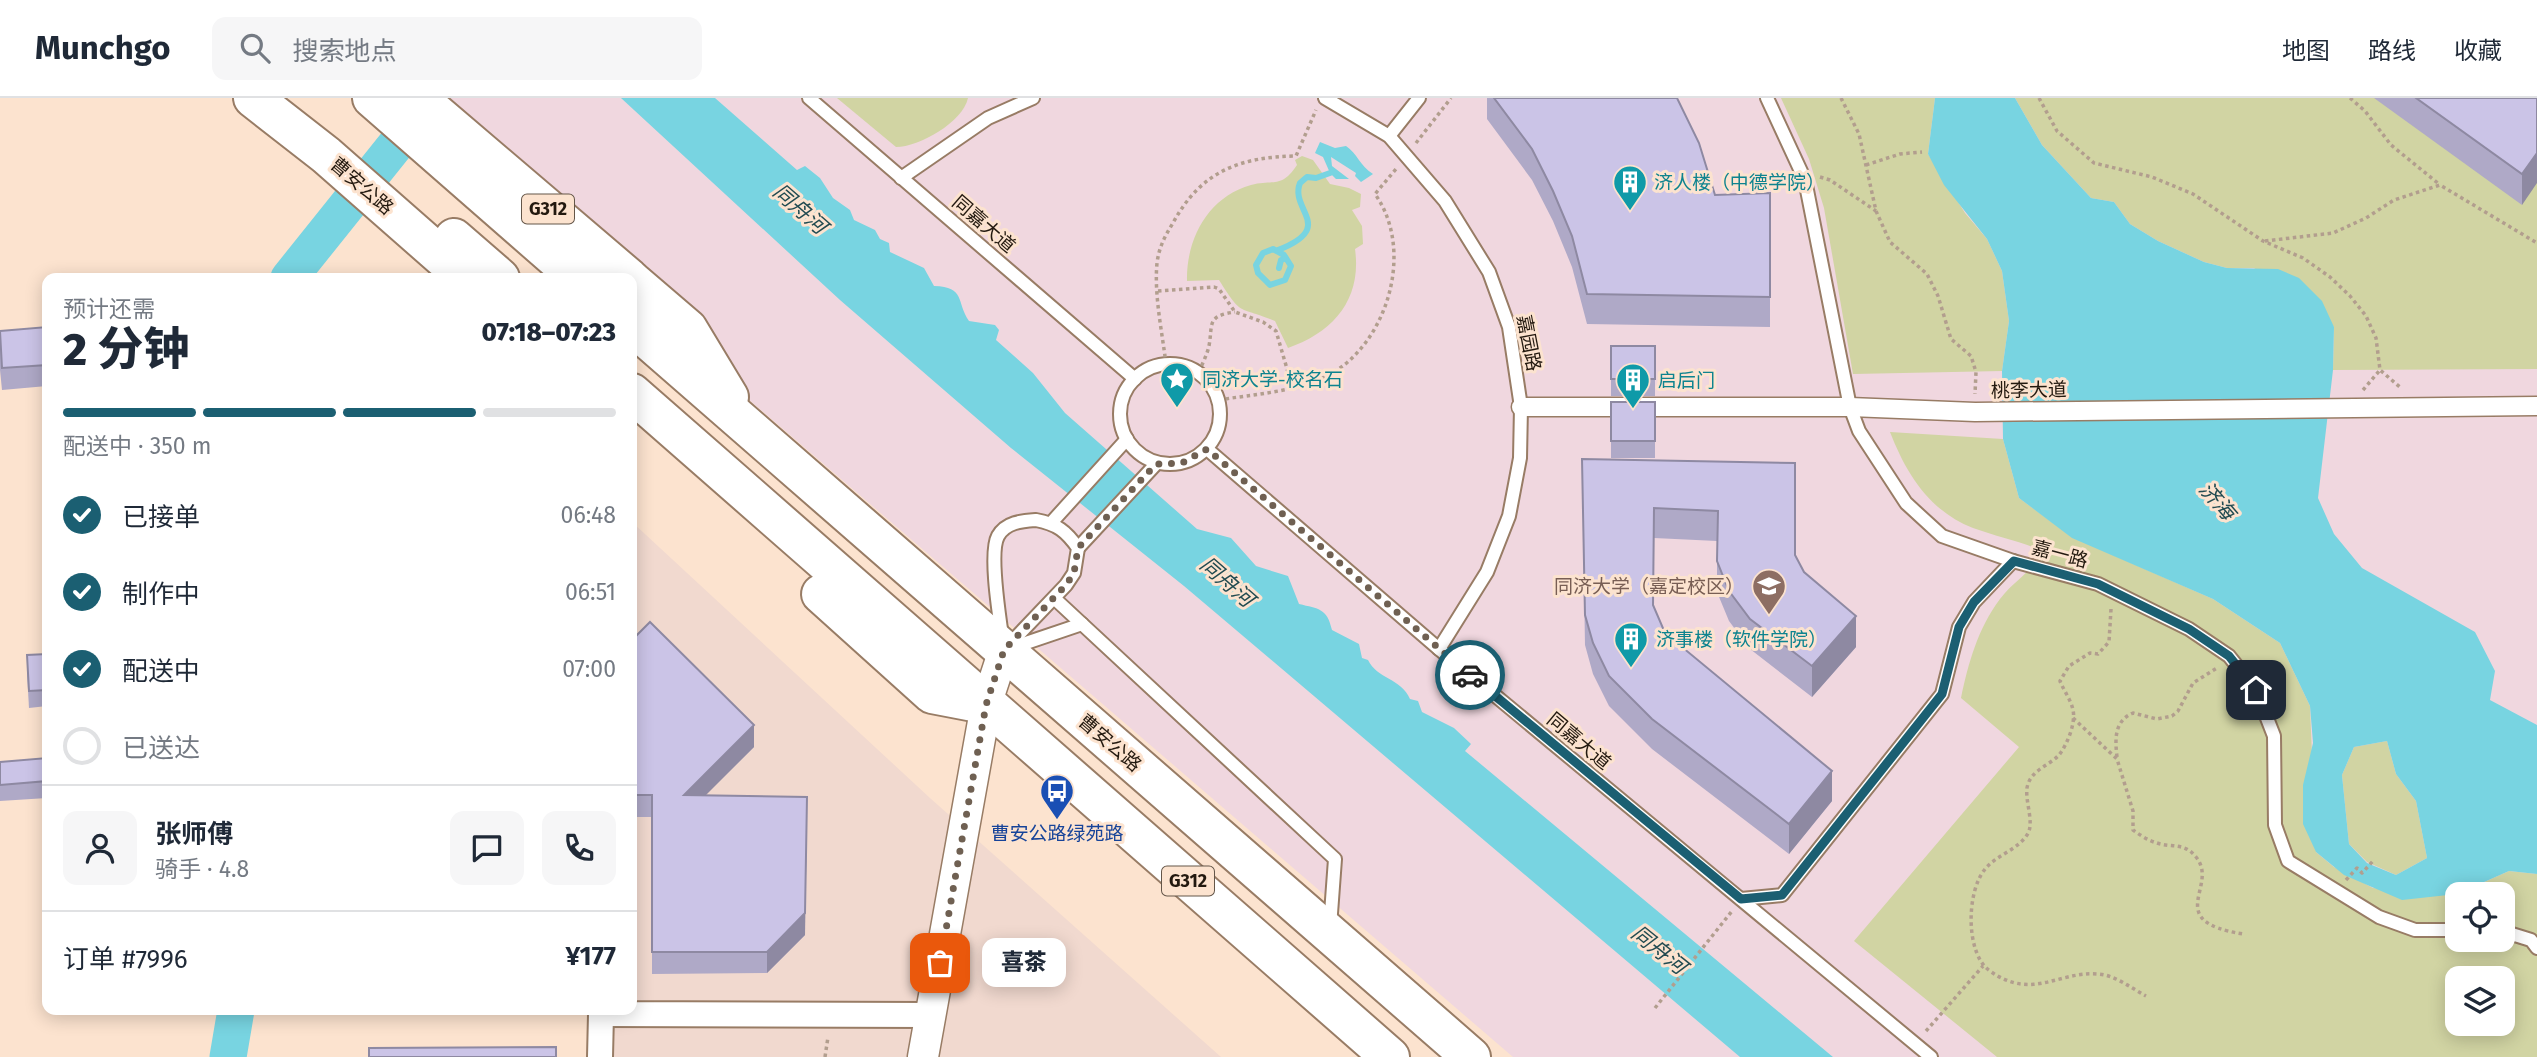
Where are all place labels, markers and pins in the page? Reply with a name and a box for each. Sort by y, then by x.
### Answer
building icon: 济人楼（中德学院） [1611,163,1649,212]
place label: 济人楼（中德学院） [1654,171,1825,194]
place icon: 同济大学-校名石 [1158,360,1196,409]
building icon: 启后门 [1614,361,1652,410]
place label: 同济大学-校名石 [1202,368,1343,391]
place label: 启后门 [1658,369,1715,392]
school or university icon: 同济大学（嘉定校区） [1750,567,1788,616]
place label: 同济大学（嘉定校区） [1554,575,1744,598]
building icon: 济事楼（软件学院） [1612,620,1650,669]
place label: 济事楼（软件学院） [1656,628,1827,651]
pin [2226,660,2286,720]
bus stop icon: 曹安公路绿苑路 [1038,772,1076,821]
place label: 曹安公路绿苑路 [990,822,1124,845]
pin [910,933,970,993]
callout: 喜茶 [982,938,1066,988]

